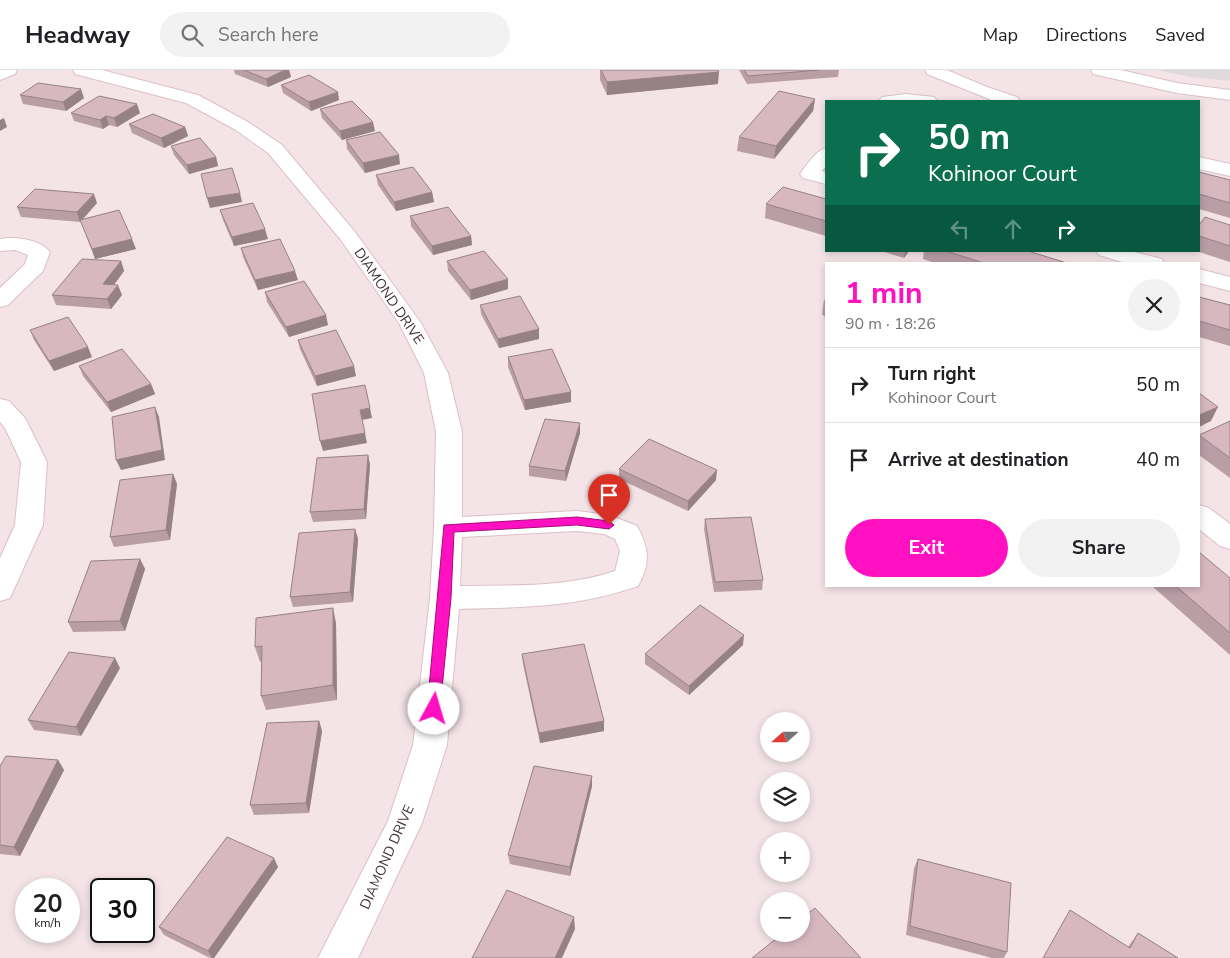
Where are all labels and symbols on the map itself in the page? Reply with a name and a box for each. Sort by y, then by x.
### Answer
street label: DIAMOND DRIVE [350,244,428,348]
pin [588,474,630,525]
position arrow [407,682,459,734]
north arrow [760,712,810,762]
street label: DIAMOND DRIVE [355,802,419,912]
speed limit sign: 30 [90,878,155,943]

